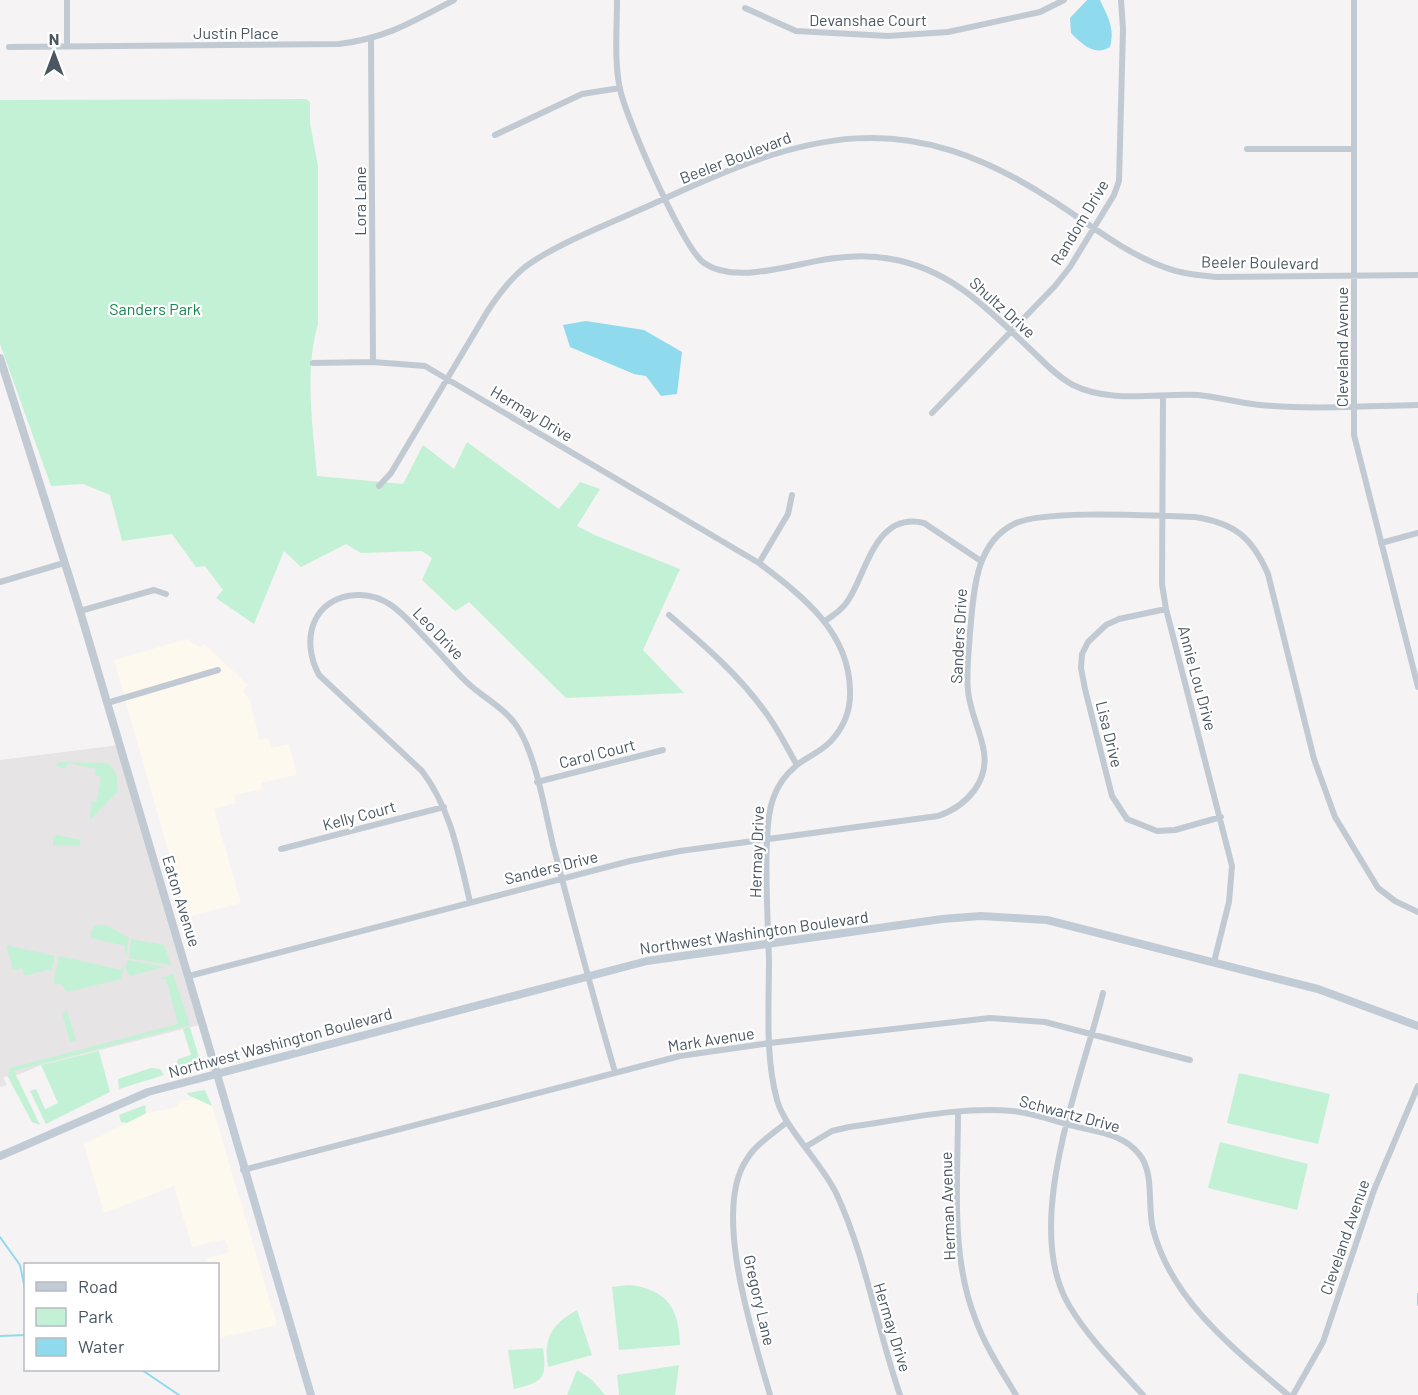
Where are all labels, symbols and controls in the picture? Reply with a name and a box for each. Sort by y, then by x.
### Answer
street label: Devanshae Court [809,10,927,29]
street label: Justin Place [193,23,279,42]
north arrow [24,24,84,84]
text: N [49,29,59,48]
street label: Beeler Boulevard [677,127,793,187]
street label: Lora Lane [350,166,369,236]
street label: Random Drive [1046,176,1112,268]
street label: Beeler Boulevard [1201,251,1319,273]
street label: Shultz Drive [966,272,1040,342]
street label: Cleveland Avenue [1332,287,1351,407]
park label: Sanders Park [109,299,201,318]
street label: Hermay Drive [488,381,576,445]
street label: Sanders Drive [946,588,970,684]
street label: Leo Drive [410,603,468,663]
street label: Annie Lou Drive [1175,623,1221,733]
street label: Lisa Drive [1093,699,1127,769]
street label: Carol Court [557,734,637,772]
street label: Kelly Court [320,796,398,834]
street label: Hermay Drive [745,806,767,898]
street label: Sanders Drive [502,846,600,888]
street label: Eaton Avenue [159,853,205,949]
street label: Northwest Washington Boulevard [638,907,870,957]
street label: Northwest Washington Boulevard [166,1003,394,1081]
street label: Mark Avenue [666,1023,756,1055]
street label: Schwartz Drive [1018,1090,1122,1136]
street label: Herman Avenue [936,1151,958,1261]
street label: Cleveland Avenue [1315,1177,1373,1297]
street label: Gregory Lane [740,1253,780,1347]
legend [24,1263,219,1371]
text: Road [78,1275,118,1297]
street label: Hermay Drive [870,1280,916,1374]
text: Park [78,1305,113,1327]
text: Water [78,1335,125,1357]

